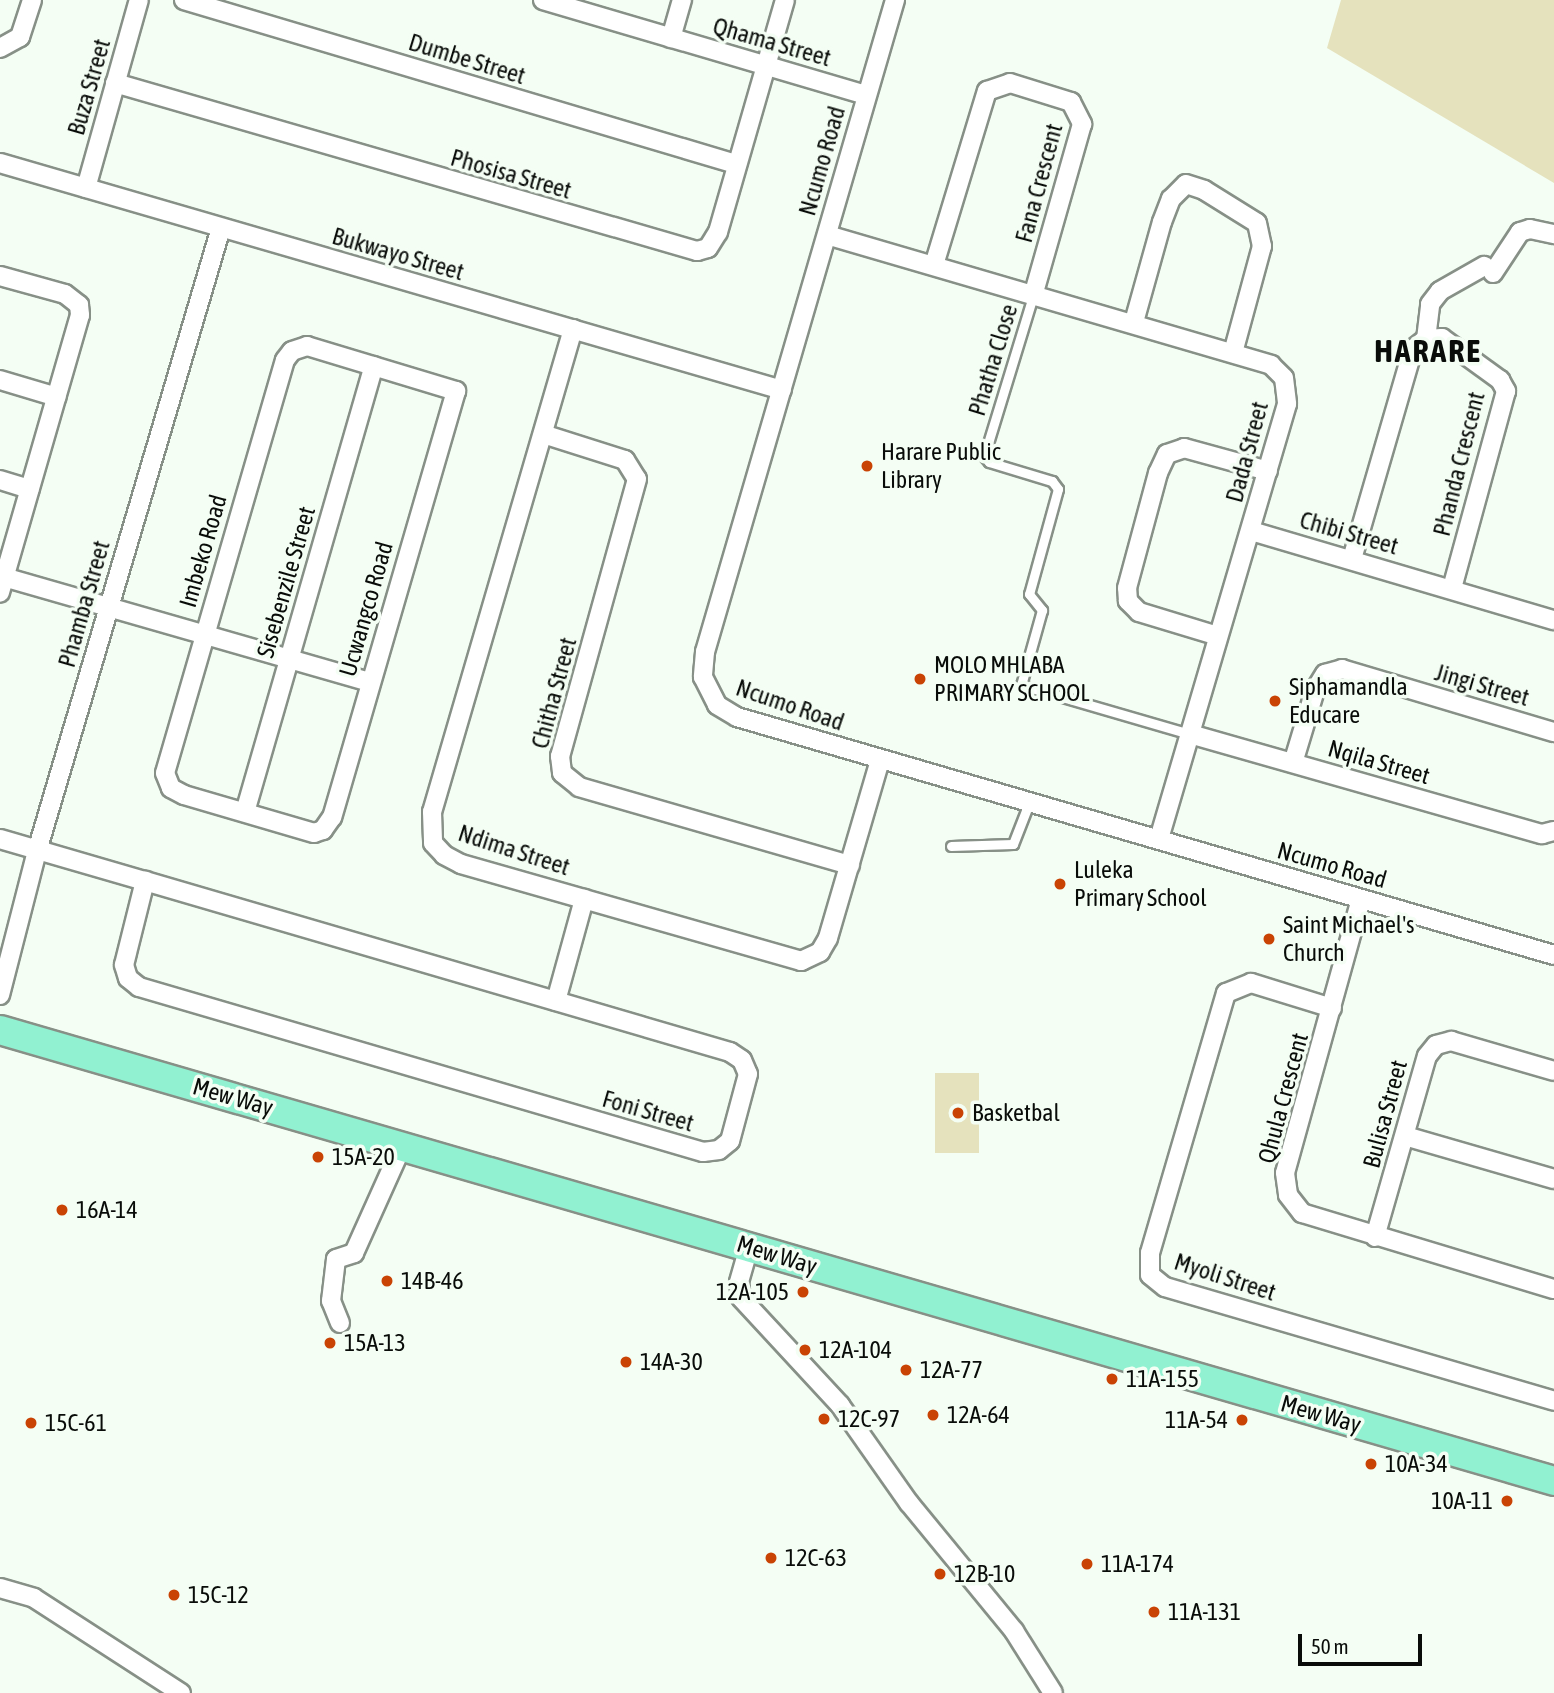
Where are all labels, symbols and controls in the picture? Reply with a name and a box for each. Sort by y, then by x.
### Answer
street label: Qhama Street [710,11,834,73]
street label: Dumbe Street [405,28,529,90]
street label: Buza Street [62,36,116,138]
street label: Ncumo Road [793,103,851,219]
street label: Fana Crescent [1009,120,1069,246]
street label: Phosisa Street [447,143,575,205]
street label: Bukwayo Street [329,221,467,287]
street label: Phatha Close [962,301,1024,419]
district label: HARARE [1375,332,1481,370]
street label: Phanda Crescent [1427,389,1491,539]
street label: Dada Street [1220,398,1274,506]
place label: Harare Public Library [881,438,1001,494]
marker: Harare Public Library [859,458,875,474]
street label: Imbeko Road [173,491,233,611]
street label: Sisebenzile Street [251,503,321,661]
street label: Chibi Street [1297,505,1401,561]
street label: Phamba Street [52,537,116,671]
street label: Ucwangco Road [333,538,399,680]
street label: Chitha Street [525,634,583,752]
place label: MOLO MHLABA PRIMARY SCHOOL [934,651,1090,707]
street label: Jingi Street [1432,658,1532,712]
marker: MOLO MHLABA PRIMARY SCHOOL [912,671,928,687]
street label: Ncumo Road [732,673,848,737]
place label: Siphamandla Educare [1289,673,1408,729]
marker: Siphamandla Educare [1267,693,1283,709]
street label: Nqila Street [1325,734,1433,790]
street label: Ndima Street [455,818,573,882]
street label: Ncumo Road [1274,836,1390,894]
place label: Luleka Primary School [1074,856,1207,912]
marker: Luleka Primary School [1052,876,1068,892]
place label: Saint Michael's Church [1283,911,1415,967]
marker: Saint Michael's Church [1261,931,1277,947]
street label: Qhula Crescent [1252,1030,1314,1166]
street label: Bulisa Street [1357,1057,1413,1171]
street label: Mew Way [190,1072,276,1122]
street label: Foni Street [599,1084,697,1138]
place label: Basketbal [972,1099,1060,1127]
marker: Basketbal [950,1105,966,1121]
place label: 15A-20 [332,1143,395,1171]
marker: 15A-20 [310,1149,326,1165]
place label: 16A-14 [76,1196,138,1224]
marker: 16A-14 [54,1202,70,1218]
street label: Mew Way [734,1229,820,1281]
street label: Myoli Street [1171,1247,1279,1307]
place label: 14B-46 [401,1267,463,1295]
marker: 14B-46 [379,1273,395,1289]
place label: 12A-105 [716,1278,789,1306]
marker: 12A-105 [795,1284,811,1300]
place label: 15A-13 [344,1329,406,1357]
marker: 15A-13 [322,1335,338,1351]
place label: 12A-104 [819,1336,892,1364]
marker: 12A-104 [797,1342,813,1358]
place label: 14A-30 [640,1348,703,1376]
marker: 14A-30 [618,1354,634,1370]
place label: 12A-77 [920,1356,983,1384]
marker: 12A-77 [898,1362,914,1378]
place label: 11A-155 [1126,1365,1199,1393]
marker: 11A-155 [1104,1371,1120,1387]
street label: Mew Way [1278,1389,1364,1439]
place label: 12A-64 [947,1401,1010,1429]
place label: 12C-97 [838,1405,900,1433]
place label: 11A-54 [1165,1406,1228,1434]
marker: 12A-64 [925,1407,941,1423]
place label: 15C-61 [45,1409,107,1437]
marker: 12C-97 [816,1411,832,1427]
marker: 11A-54 [1234,1412,1250,1428]
marker: 15C-61 [23,1415,39,1431]
place label: 10A-34 [1385,1450,1448,1478]
marker: 10A-34 [1363,1456,1379,1472]
place label: 10A-11 [1431,1487,1493,1515]
marker: 10A-11 [1499,1493,1515,1509]
place label: 12C-63 [785,1544,847,1572]
marker: 12C-63 [763,1550,779,1566]
place label: 11A-174 [1101,1550,1174,1578]
marker: 11A-174 [1079,1556,1095,1572]
place label: 12B-10 [954,1560,1015,1588]
marker: 12B-10 [932,1566,948,1582]
place label: 15C-12 [188,1581,249,1609]
marker: 15C-12 [166,1587,182,1603]
place label: 11A-131 [1168,1598,1241,1626]
marker: 11A-131 [1146,1604,1162,1620]
scale bar [1302,1620,1426,1664]
text: 50 m [1311,1634,1349,1658]

